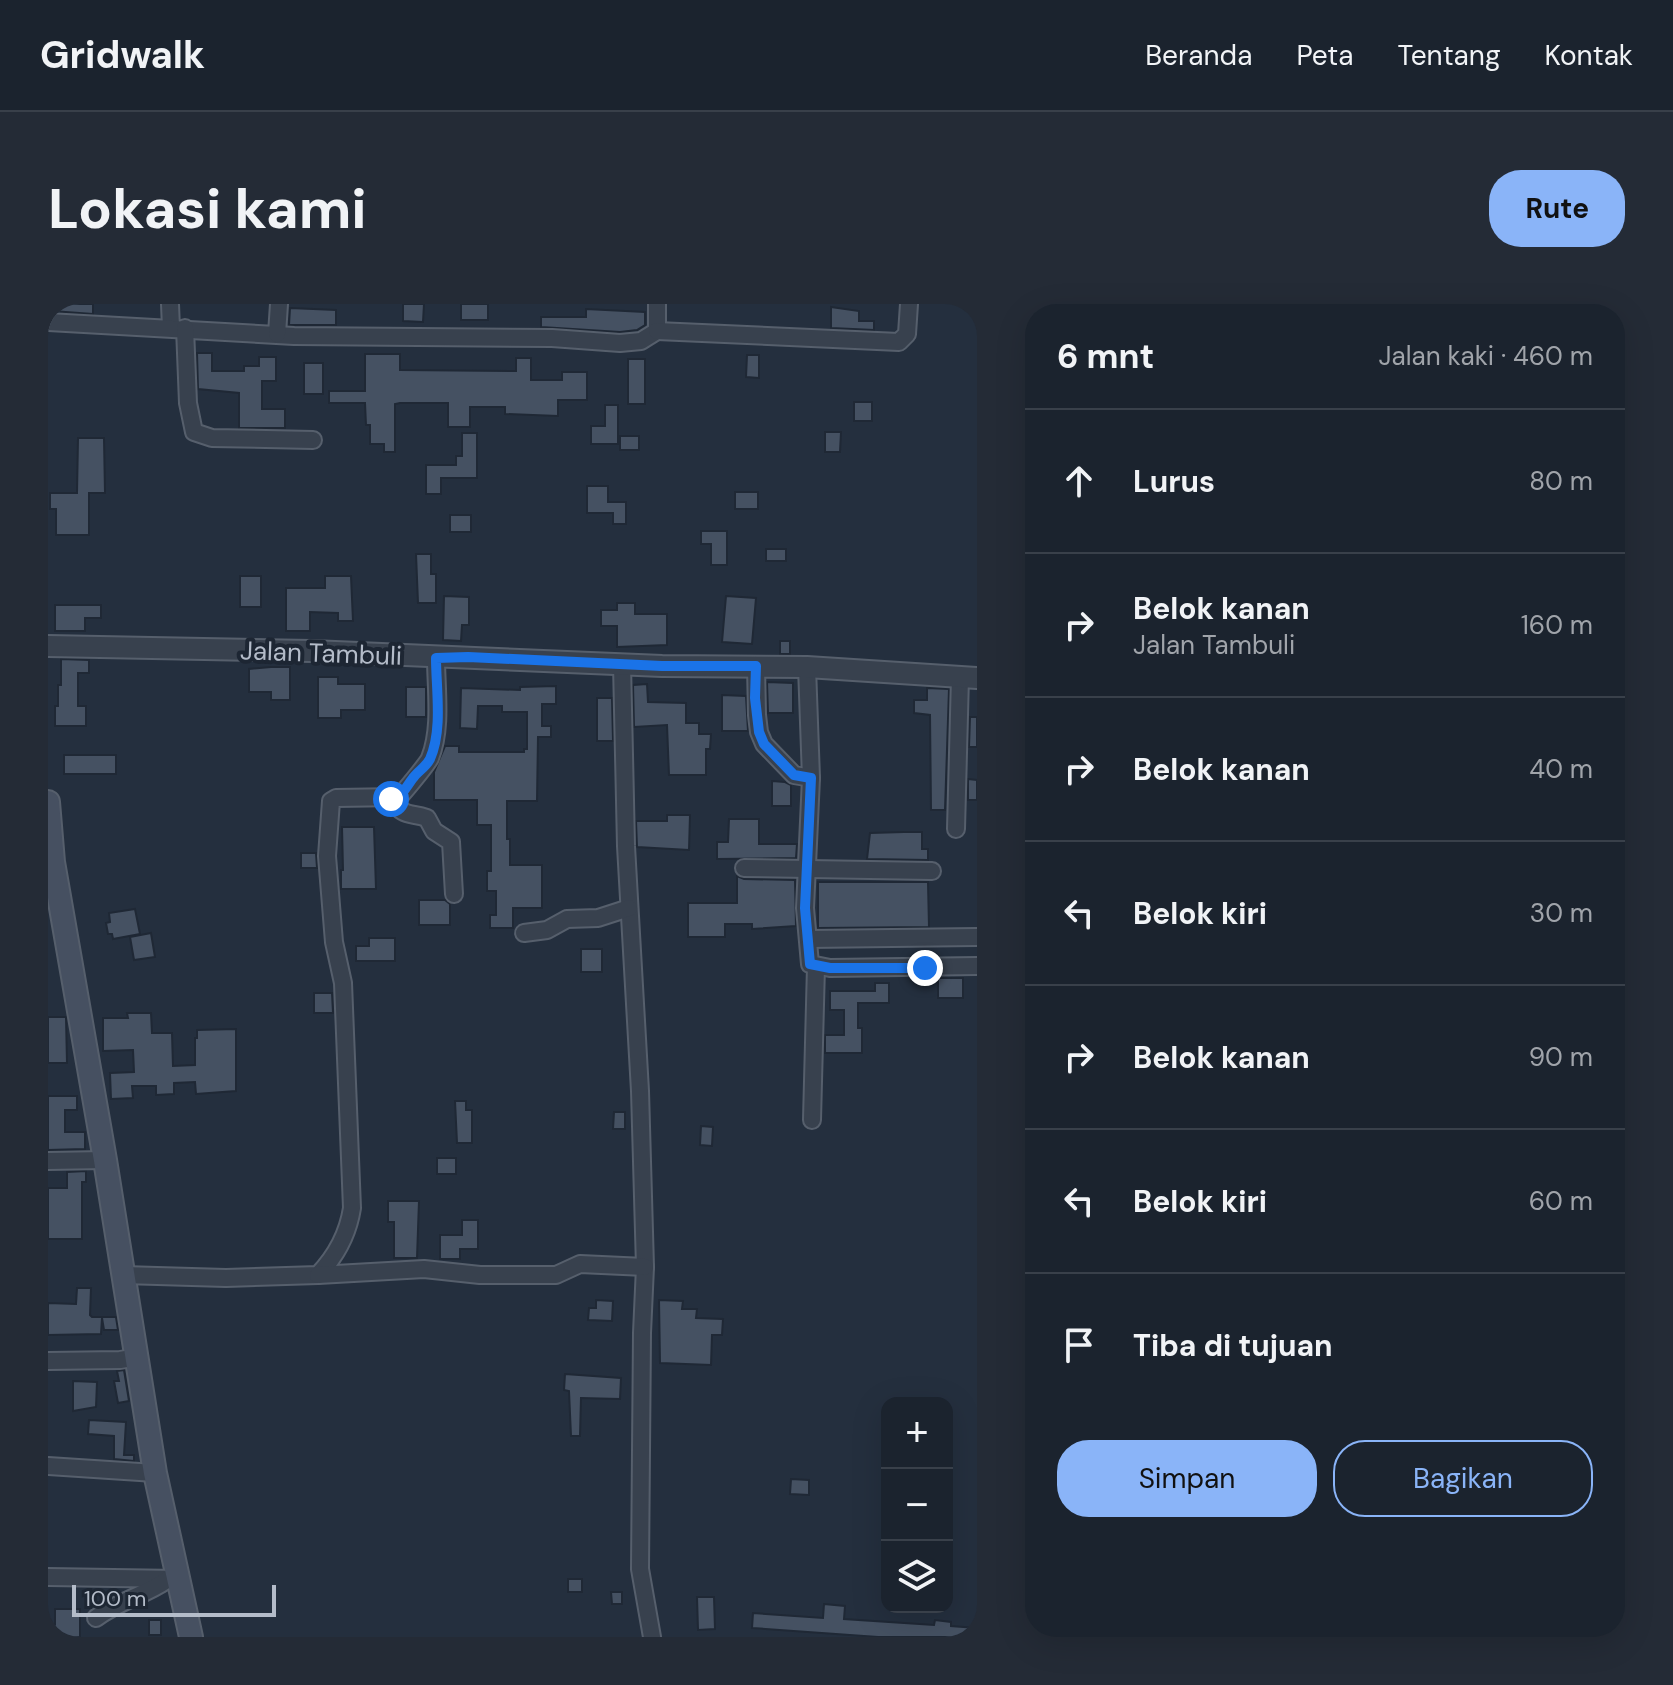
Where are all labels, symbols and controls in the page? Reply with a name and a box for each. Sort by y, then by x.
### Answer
text: Gridwalk [40,30,205,80]
text: Beranda [1145,37,1252,74]
text: Peta [1296,37,1353,74]
text: Tentang [1397,37,1501,74]
text: Kontak [1545,37,1633,74]
button: Rute [1489,170,1625,247]
text: Lokasi kami [48,172,367,245]
text: 6 mnt [1057,334,1154,379]
text: Jalan kaki · 460 m [1379,339,1593,373]
icon: ahead [1057,459,1101,503]
text: Lurus [1133,462,1215,501]
text: 80 m [1529,464,1593,498]
text: Belok kanan [1133,589,1310,628]
icon: right [1057,603,1101,647]
text: 160 m [1521,608,1593,642]
text: Jalan Tambuli [1133,628,1295,662]
street label: Jalan Tambuli [239,633,403,673]
icon: right [1057,747,1101,791]
text: Belok kanan [1133,750,1310,789]
text: 40 m [1529,752,1593,786]
route start [373,781,409,817]
icon: left [1057,891,1101,935]
text: Belok kiri [1133,894,1267,933]
text: 30 m [1530,896,1593,930]
route end [907,950,943,986]
icon: right [1057,1035,1101,1079]
text: Belok kanan [1133,1038,1310,1077]
text: 90 m [1529,1040,1593,1074]
icon: left [1057,1179,1101,1223]
text: Belok kiri [1133,1182,1267,1221]
text: 60 m [1529,1184,1593,1218]
icon: arrive [1057,1323,1101,1367]
text: Tiba di tujuan [1133,1326,1333,1365]
map controls [881,1397,953,1613]
button: + [881,1397,953,1469]
button: Simpan [1057,1440,1317,1517]
button: Bagikan [1333,1440,1593,1517]
button: − [881,1469,953,1541]
button: layers [881,1541,953,1613]
scale bar [72,1581,276,1617]
text: 100 m [84,1584,146,1613]

